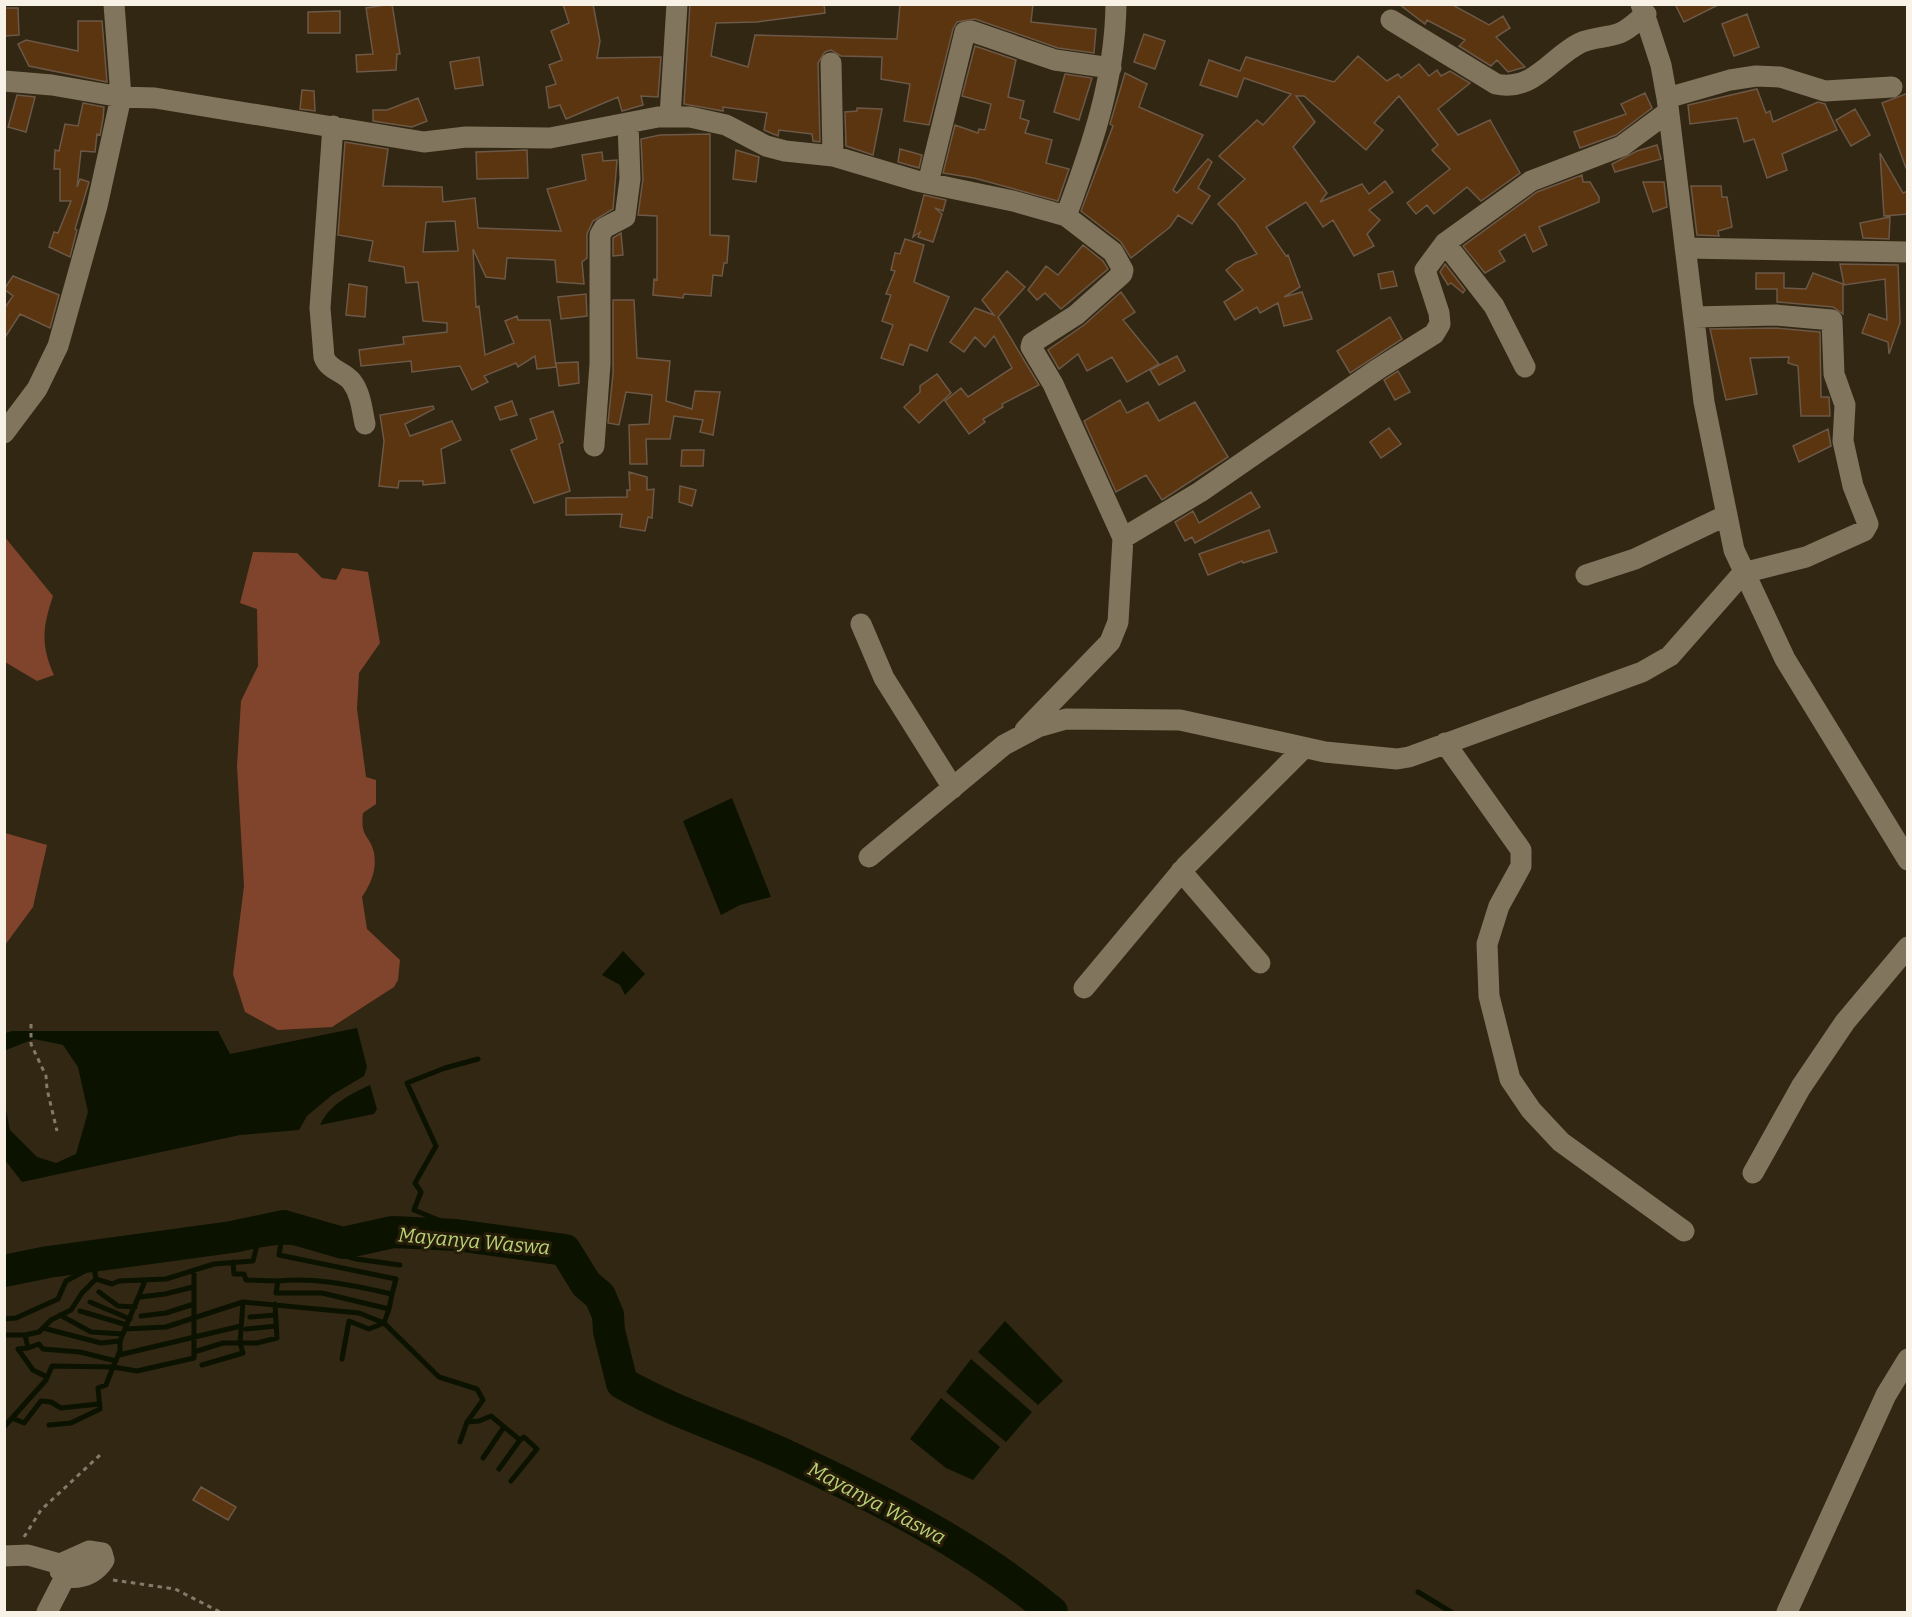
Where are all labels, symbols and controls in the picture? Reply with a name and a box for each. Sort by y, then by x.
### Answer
water label: Mayanya Waswa [397,1222,551,1260]
water label: Mayanya Waswa [804,1457,950,1549]

